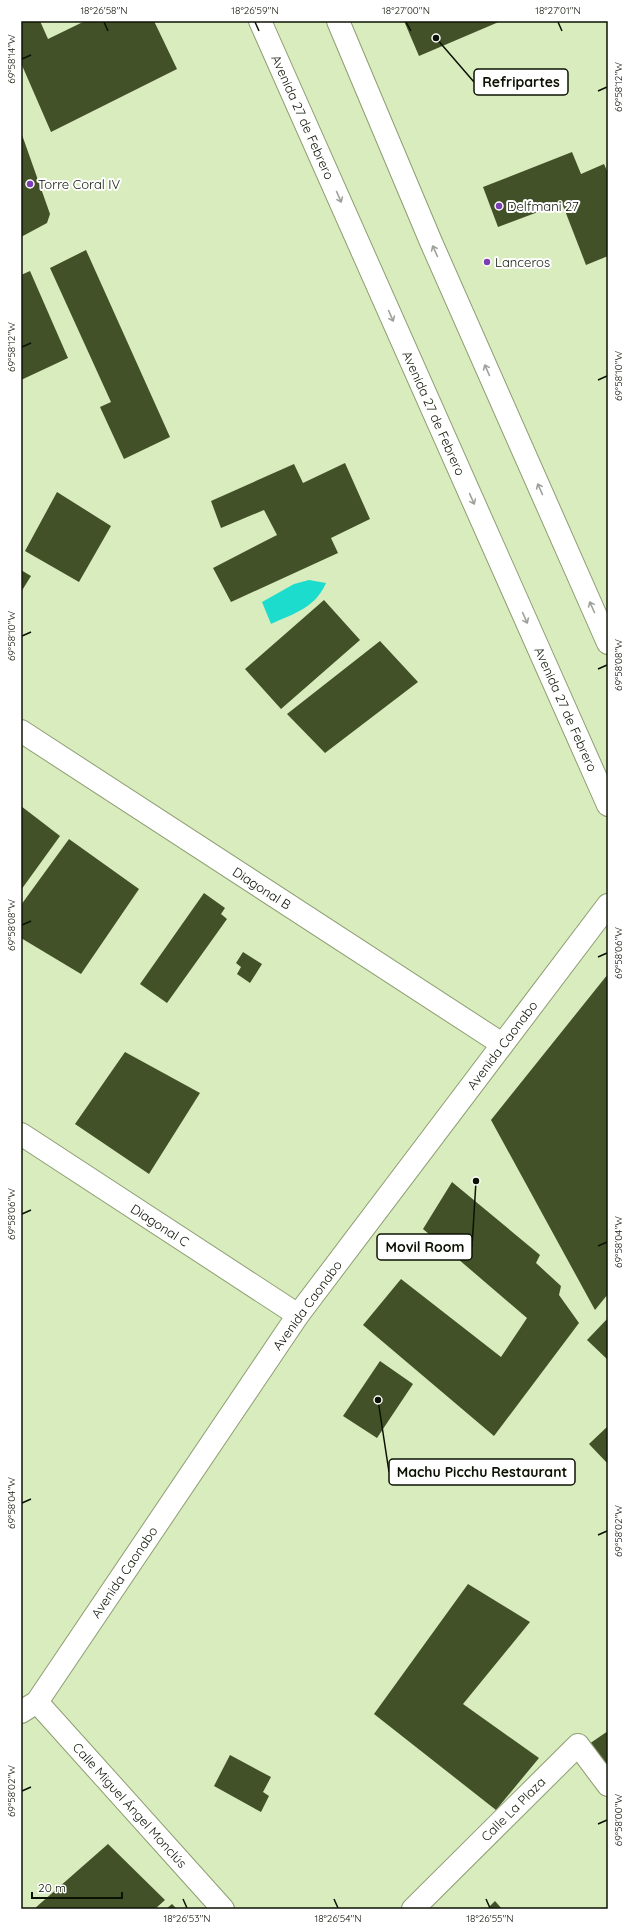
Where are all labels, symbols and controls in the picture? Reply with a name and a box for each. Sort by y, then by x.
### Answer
text: 18°26'58"N [80,4,128,17]
text: 18°26'59"N [231,4,279,17]
text: 18°27'00"N [382,4,430,17]
text: 18°27'01"N [535,4,581,17]
text: 69°58'14"W [5,34,18,84]
street label: Avenida 27 de Febrero [268,52,338,182]
text: 69°58'12"W [612,62,625,112]
callout: Refripartes [474,69,568,95]
text: Refripartes [482,73,560,91]
place label: Torre Coral IV [38,176,121,192]
marker: Torre Coral IV [25,179,35,189]
one-way arrow [336,191,343,203]
place label: Delfmani 27 [507,198,579,214]
marker: Delfmani 27 [494,201,504,211]
one-way arrow [431,245,438,257]
place label: Lanceros [495,254,550,270]
marker: Lanceros [482,257,492,267]
one-way arrow [388,310,396,322]
text: 69°58'12"W [5,322,18,372]
street label: Avenida 27 de Febrero [399,348,469,478]
text: 69°58'10"W [612,351,625,401]
one-way arrow [483,364,490,376]
one-way arrow [536,483,543,495]
one-way arrow [469,493,477,505]
one-way arrow [588,602,595,614]
text: 69°58'10"W [5,611,18,661]
one-way arrow [522,612,529,624]
text: 69°58'08"W [612,639,625,691]
street label: Avenida 27 de Febrero [531,644,601,774]
street label: Diagonal B [230,863,294,913]
text: 69°58'08"W [5,899,18,951]
text: 69°58'06"W [612,927,625,979]
street label: Avenida Caonabo [463,997,541,1093]
text: 69°58'06"W [5,1188,18,1240]
street label: Diagonal C [128,1200,193,1250]
text: 69°58'04"W [612,1216,625,1268]
callout: Movil Room [377,1234,472,1260]
text: Movil Room [386,1238,464,1256]
street label: Avenida Caonabo [269,1257,345,1353]
callout: Machu Picchu Restaurant [389,1459,575,1485]
text: Machu Picchu Restaurant [397,1463,567,1481]
text: 69°58'04"W [5,1477,18,1529]
text: 69°58'02"W [612,1505,625,1557]
street label: Avenida Caonabo [87,1523,161,1621]
street label: Calle Miguel Ángel Monclús [70,1739,190,1871]
text: 69°58'02"W [5,1765,18,1817]
street label: Calle La Plaza [478,1774,548,1844]
text: 69°58'00"W [612,1793,625,1846]
scale bar [32,1874,122,1900]
text: 20 m [38,1880,66,1895]
text: 18°26'53"N [163,1912,211,1925]
text: 18°26'54"N [314,1912,362,1925]
text: 18°26'55"N [466,1912,514,1925]

